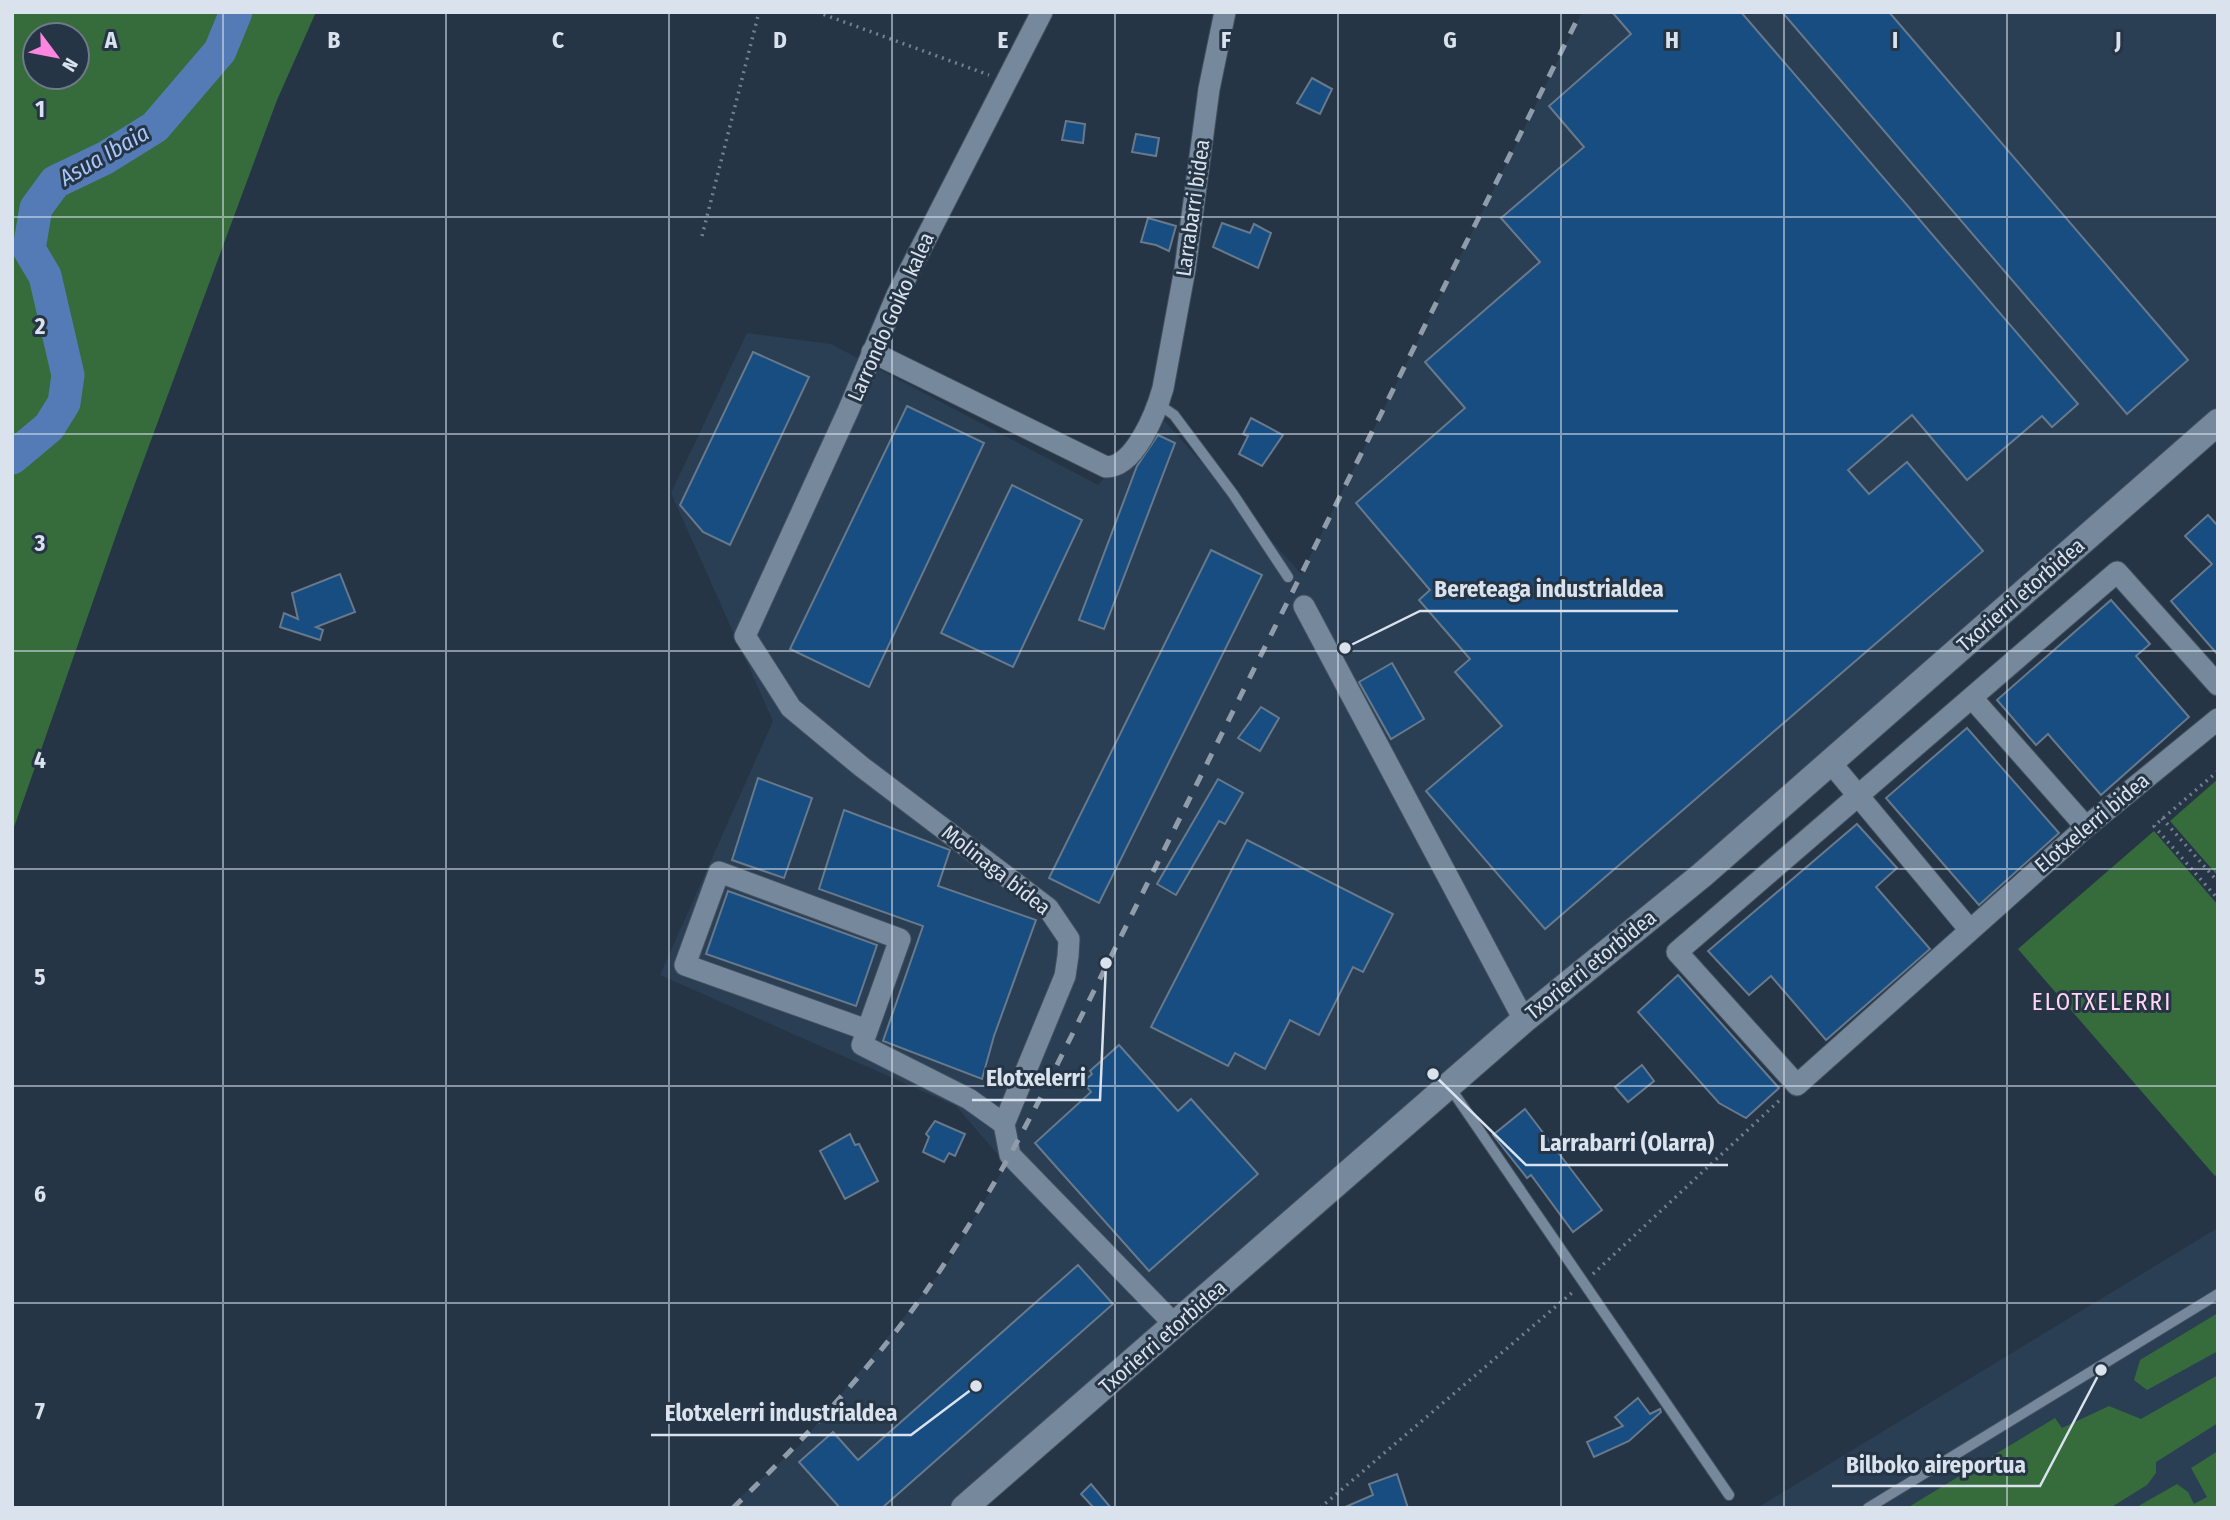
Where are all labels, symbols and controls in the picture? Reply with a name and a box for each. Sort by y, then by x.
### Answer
north arrow [21,21,91,91]
text: A [104,26,118,54]
text: B [328,26,341,54]
text: C [552,26,564,54]
text: D [773,26,787,54]
text: E [998,26,1009,54]
text: F [1221,26,1231,54]
text: G [1443,26,1457,54]
text: H [1665,26,1679,54]
text: I [1892,26,1898,54]
text: J [2114,26,2121,54]
text: N [57,54,83,76]
text: 1 [35,95,45,123]
water label: Asua Ibaia [53,118,154,192]
street label: Larrabarri bidea [1171,138,1215,278]
street label: Larrondo Goiko kalea [842,228,940,406]
text: 2 [34,312,46,340]
text: 3 [34,529,46,557]
street label: Txorierri etorbidea [1952,533,2090,657]
callout: Bereteaga industrialdea [1420,567,1678,611]
text: Bereteaga industrialdea [1434,575,1664,603]
text: 4 [34,746,46,774]
street label: Elotxelerri bidea [2030,768,2154,878]
street label: Molinaga bidea [936,819,1056,921]
street label: Txorierri etorbidea [1520,904,1662,1026]
text: 5 [34,963,46,991]
district label: ELOTXELERRI [2032,988,2172,1016]
callout: Elotxelerri [972,1056,1100,1100]
text: Elotxelerri [986,1064,1086,1092]
callout: Larrabarri (Olarra) [1526,1121,1728,1165]
text: Larrabarri (Olarra) [1540,1129,1714,1157]
text: 6 [34,1180,46,1208]
street label: Txorierri etorbidea [1094,1275,1232,1399]
callout: Elotxelerri industrialdea [651,1391,911,1435]
text: 7 [35,1397,45,1425]
text: Elotxelerri industrialdea [665,1399,897,1427]
callout: Bilboko aireportua [1832,1442,2040,1486]
text: Bilboko aireportua [1846,1451,2026,1479]

